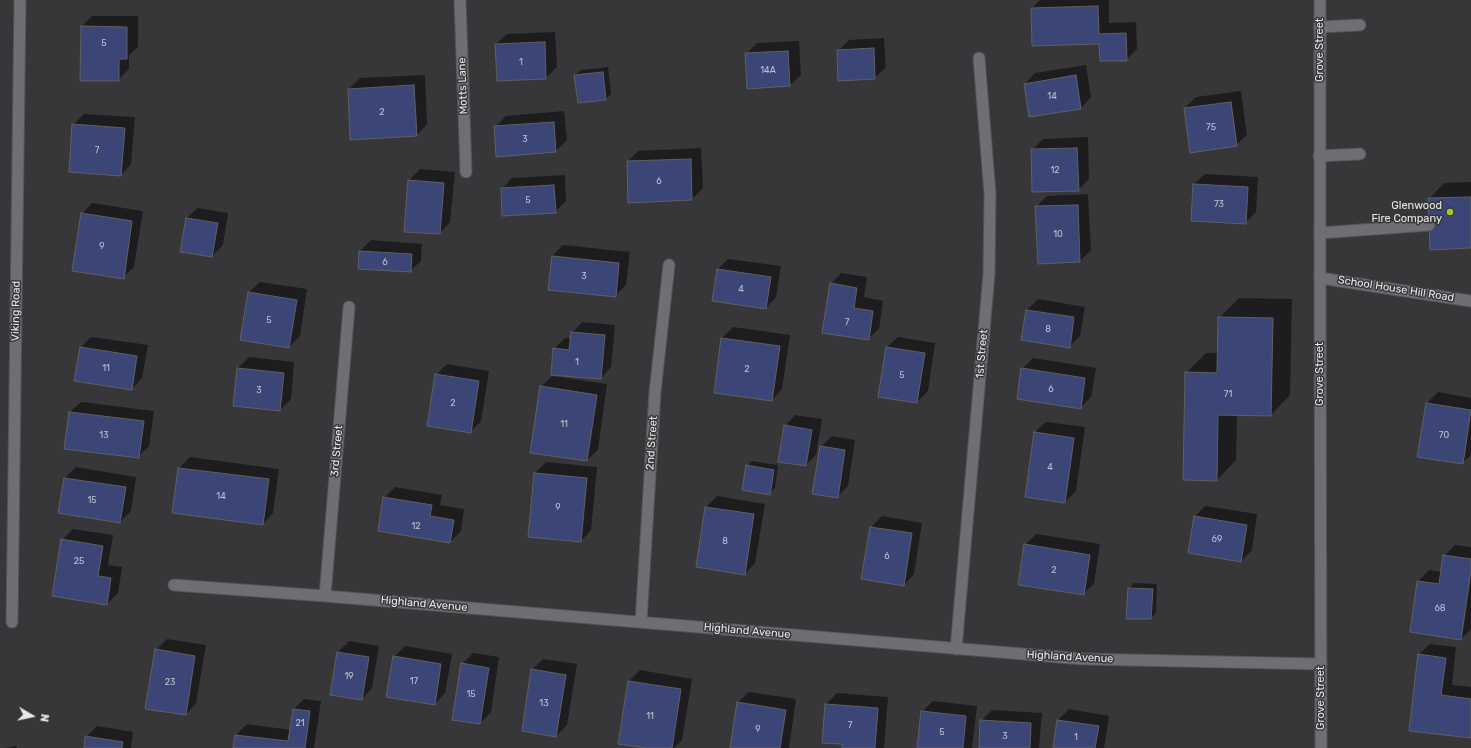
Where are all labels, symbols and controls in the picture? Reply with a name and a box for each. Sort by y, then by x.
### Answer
street label: Grove Street [1313,18,1327,82]
house number: 5 [101,38,107,48]
street label: Motts Lane [455,57,471,115]
house number: 1 [519,57,523,67]
house number: 14A [760,65,776,75]
house number: 14 [1047,91,1057,101]
house number: 2 [379,107,385,117]
house number: 75 [1206,122,1216,132]
house number: 3 [522,134,528,144]
house number: 7 [95,145,99,155]
house number: 12 [1050,165,1060,175]
house number: 6 [656,176,662,186]
house number: 5 [525,195,531,205]
house number: 73 [1214,199,1224,209]
place label: Glenwood Fire Company [1371,199,1442,225]
marker: Glenwood Fire Company [1445,207,1455,217]
house number: 10 [1053,229,1063,239]
house number: 9 [99,241,105,251]
house number: 6 [382,257,388,267]
house number: 3 [581,271,587,281]
street label: School House Hill Road [1337,273,1455,305]
street label: Viking Road [9,281,23,341]
house number: 4 [738,284,744,294]
house number: 5 [266,315,272,325]
house number: 7 [845,317,849,327]
house number: 8 [1045,324,1051,334]
street label: 1st Street [973,329,991,379]
street label: Grove Street [1313,342,1327,406]
house number: 1 [575,357,579,367]
house number: 11 [102,363,110,373]
house number: 2 [744,364,750,374]
house number: 5 [899,370,905,380]
house number: 6 [1048,384,1054,394]
house number: 3 [256,385,262,395]
house number: 71 [1224,389,1232,399]
house number: 2 [450,398,456,408]
street label: 2nd Street [644,416,660,470]
house number: 11 [560,419,568,429]
street label: 3rd Street [328,425,346,477]
house number: 13 [99,430,109,440]
house number: 70 [1439,430,1449,440]
house number: 4 [1047,462,1053,472]
house number: 14 [216,491,226,501]
house number: 15 [87,495,97,505]
house number: 9 [555,502,561,512]
house number: 12 [411,521,421,531]
house number: 69 [1212,534,1222,544]
house number: 8 [722,536,728,546]
house number: 6 [884,551,890,561]
house number: 25 [74,556,84,566]
house number: 2 [1051,565,1057,575]
street label: Highland Avenue [380,594,468,614]
house number: 68 [1434,603,1446,613]
street label: Highland Avenue [703,621,791,641]
street label: Highland Avenue [1026,648,1114,666]
street label: Grove Street [1314,666,1328,730]
house number: 19 [344,671,354,681]
house number: 17 [410,676,418,686]
house number: 23 [165,677,175,687]
house number: 15 [466,689,476,699]
north arrow [12,696,52,736]
house number: 13 [539,698,549,708]
house number: 11 [646,711,654,721]
text: N [37,713,51,723]
house number: 21 [295,718,305,728]
house number: 7 [848,720,852,730]
house number: 9 [755,724,761,734]
house number: 5 [939,727,945,737]
house number: 3 [1002,731,1008,741]
house number: 1 [1074,732,1078,742]

